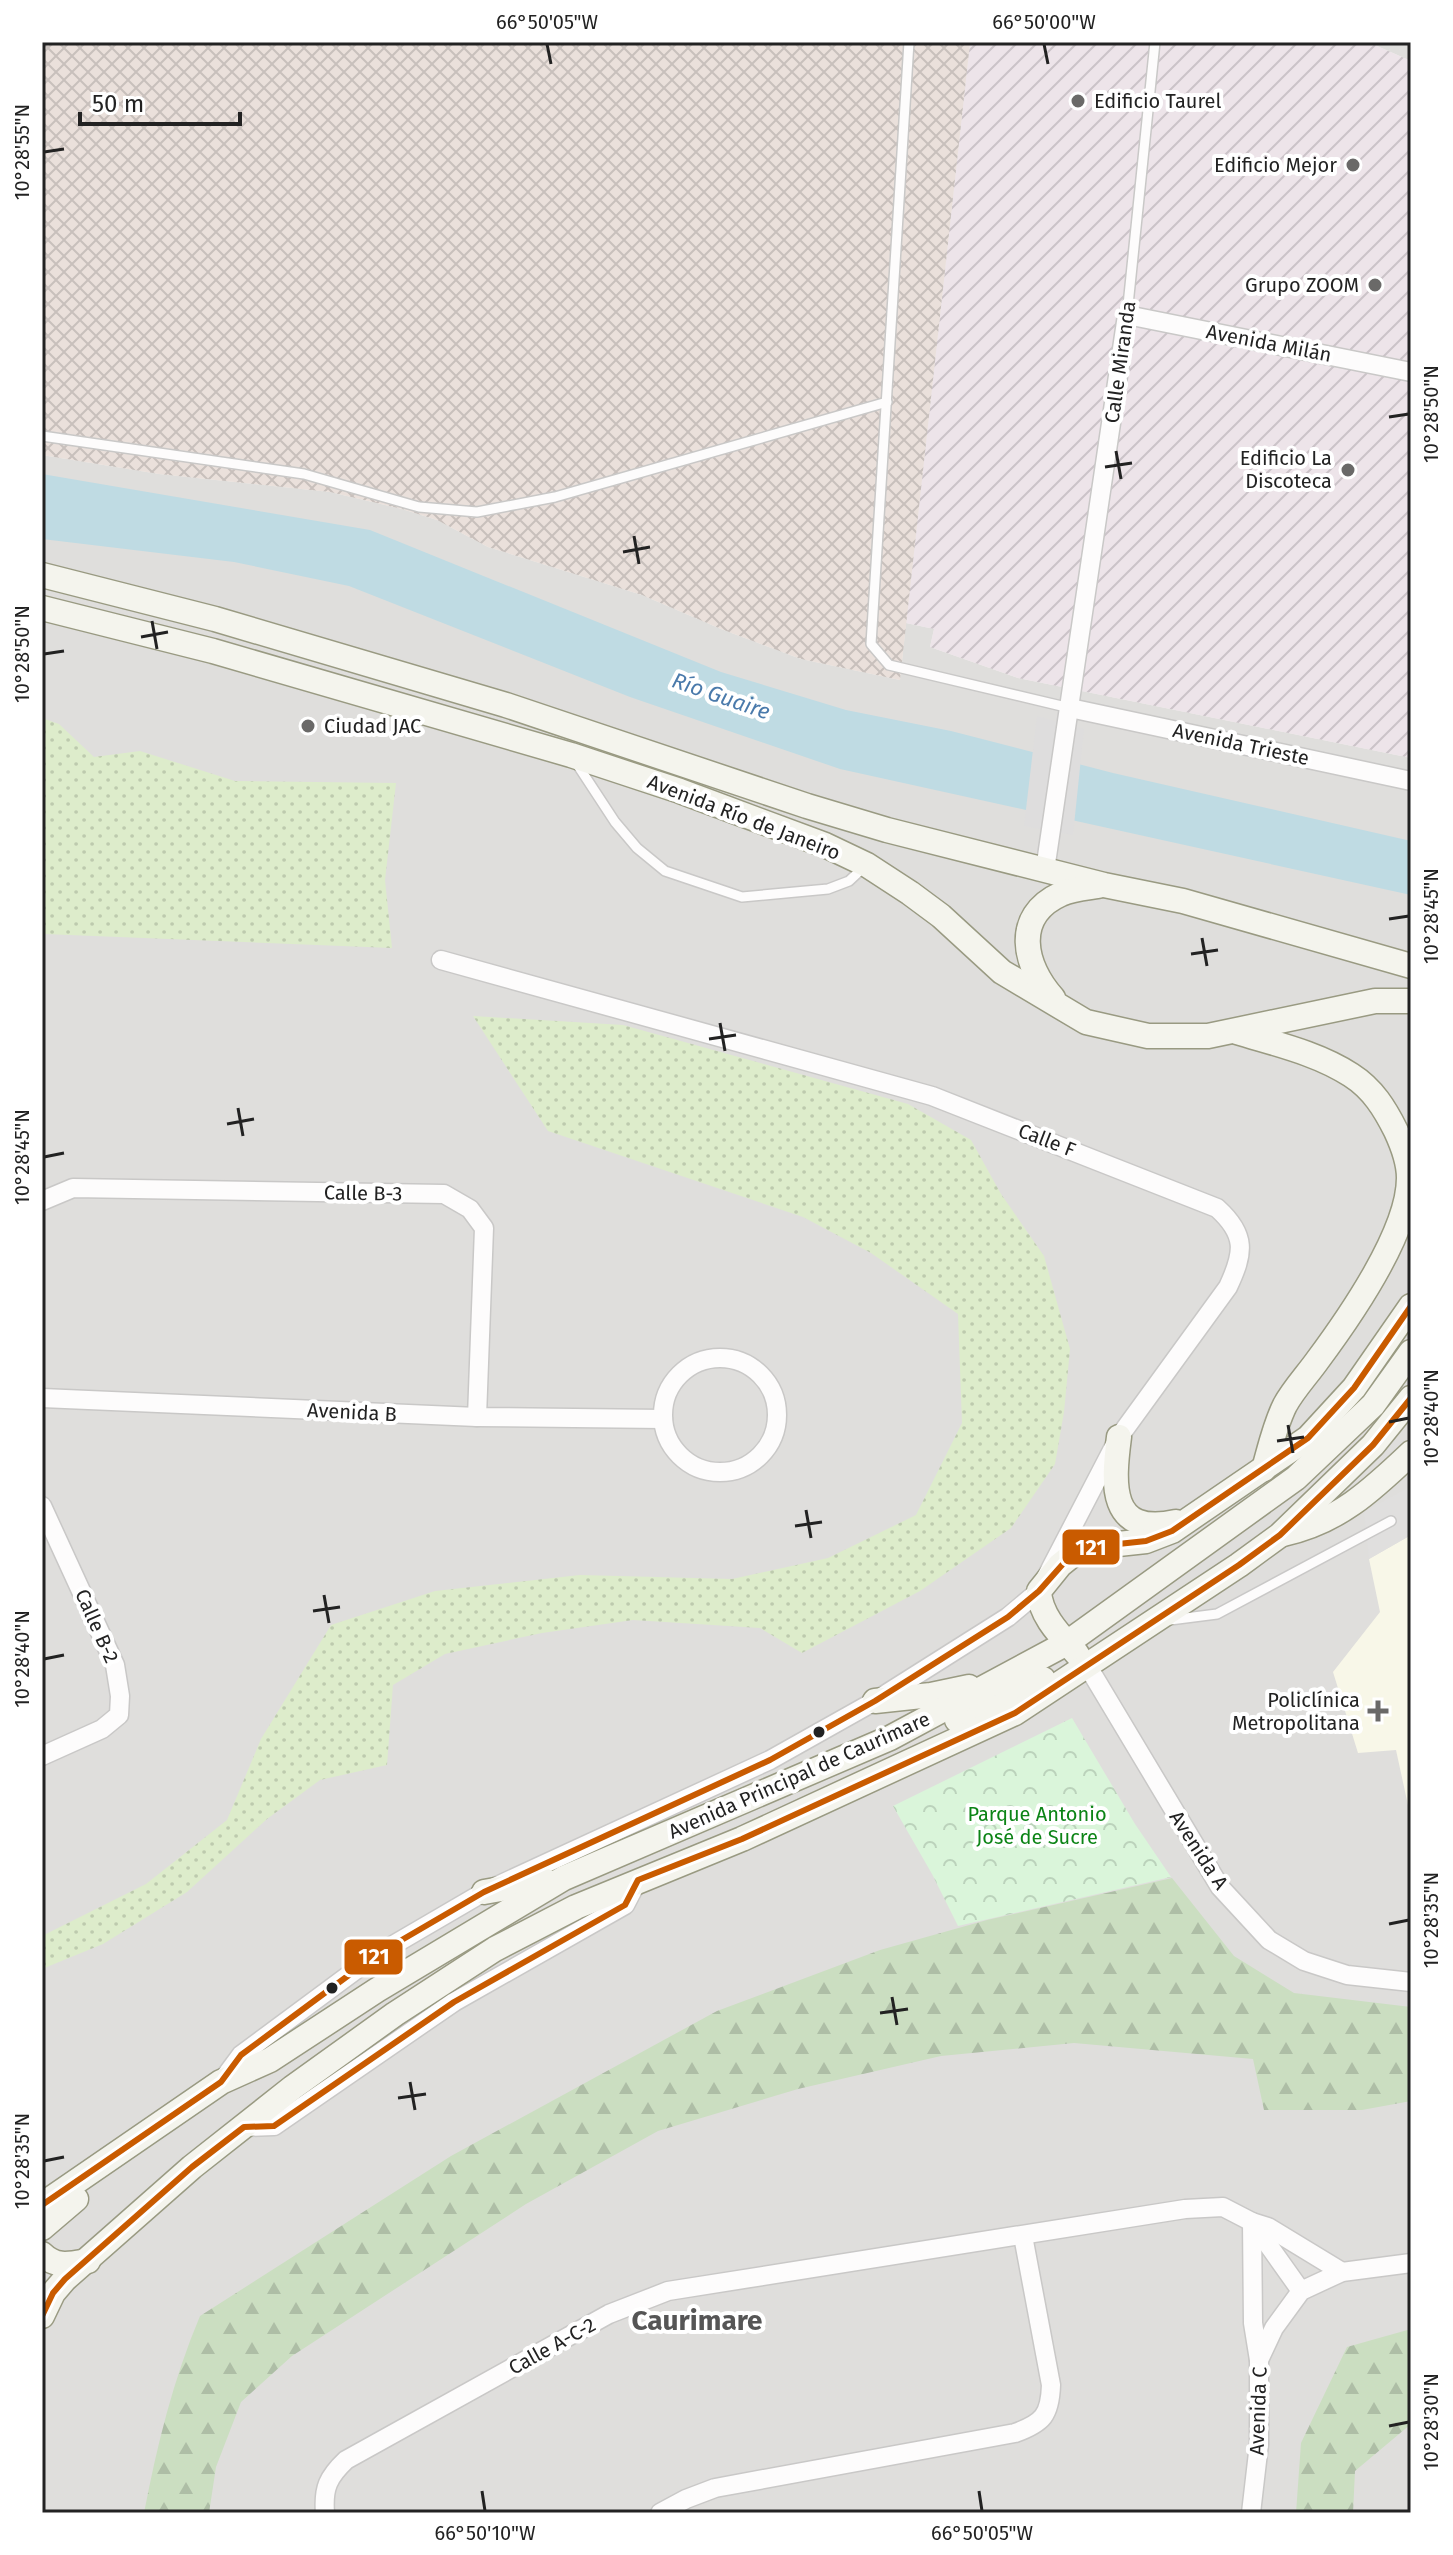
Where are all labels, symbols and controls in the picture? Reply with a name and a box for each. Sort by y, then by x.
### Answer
text: 66°50'05"W [496,10,598,34]
text: 66°50'00"W [992,10,1096,34]
scale bar [80,76,240,126]
place label: Edificio Taurel [1094,89,1221,113]
text: 50 m [92,90,144,118]
marker: Edificio Taurel [1069,92,1087,110]
text: 10°28'55"N [10,104,34,200]
place label: Edificio Mejor [1214,153,1337,177]
marker: Edificio Mejor [1344,156,1362,174]
place label: Grupo ZOOM [1245,273,1359,297]
marker: Grupo ZOOM [1366,276,1384,294]
street label: Calle Miranda [1100,299,1140,425]
street label: Avenida Milán [1204,319,1334,367]
text: 10°28'50"N [1419,365,1443,463]
place label: Edificio La Discoteca [1240,446,1332,493]
marker: Edificio La Discoteca [1339,461,1357,479]
text: 10°28'50"N [10,605,34,703]
water label: Río Guaire [668,667,774,725]
place label: Ciudad JAC [324,714,421,738]
marker: Ciudad JAC [299,717,317,735]
street label: Avenida Trieste [1171,718,1311,770]
street label: Avenida Río de Janeiro [644,769,844,865]
text: 10°28'45"N [1419,868,1443,964]
text: 10°28'45"N [10,1109,34,1205]
street label: Calle F [1015,1118,1079,1162]
street label: Calle B-3 [324,1180,402,1206]
text: 10°28'40"N [1419,1369,1443,1467]
street label: Avenida B [307,1398,397,1426]
line badge: 121 [1061,1528,1121,1566]
text: 121 [1075,1534,1107,1561]
street label: Calle B-2 [70,1585,124,1667]
text: 10°28'40"N [10,1610,34,1708]
place label: Policlínica Metropolitana [1232,1688,1360,1735]
marker: Policlínica Metropolitana [1367,1700,1389,1722]
street label: Avenida Principal de Caurimare [665,1706,933,1844]
unlabelled marker [811,1724,827,1740]
park label: Parque Antonio José de Sucre [967,1802,1107,1849]
street label: Avenida A [1165,1806,1234,1894]
text: 10°28'35"N [1419,1872,1443,1968]
line badge: 121 [343,1938,404,1976]
text: 121 [358,1943,390,1970]
unlabelled marker [324,1980,340,1996]
text: 10°28'35"N [10,2113,34,2209]
district label: Caurimare [631,2304,763,2337]
street label: Calle A-C-2 [504,2312,600,2380]
street label: Avenida C [1244,2366,1272,2456]
text: 10°28'30"N [1419,2373,1443,2471]
text: 66°50'10"W [434,2521,536,2545]
text: 66°50'05"W [931,2521,1033,2545]

